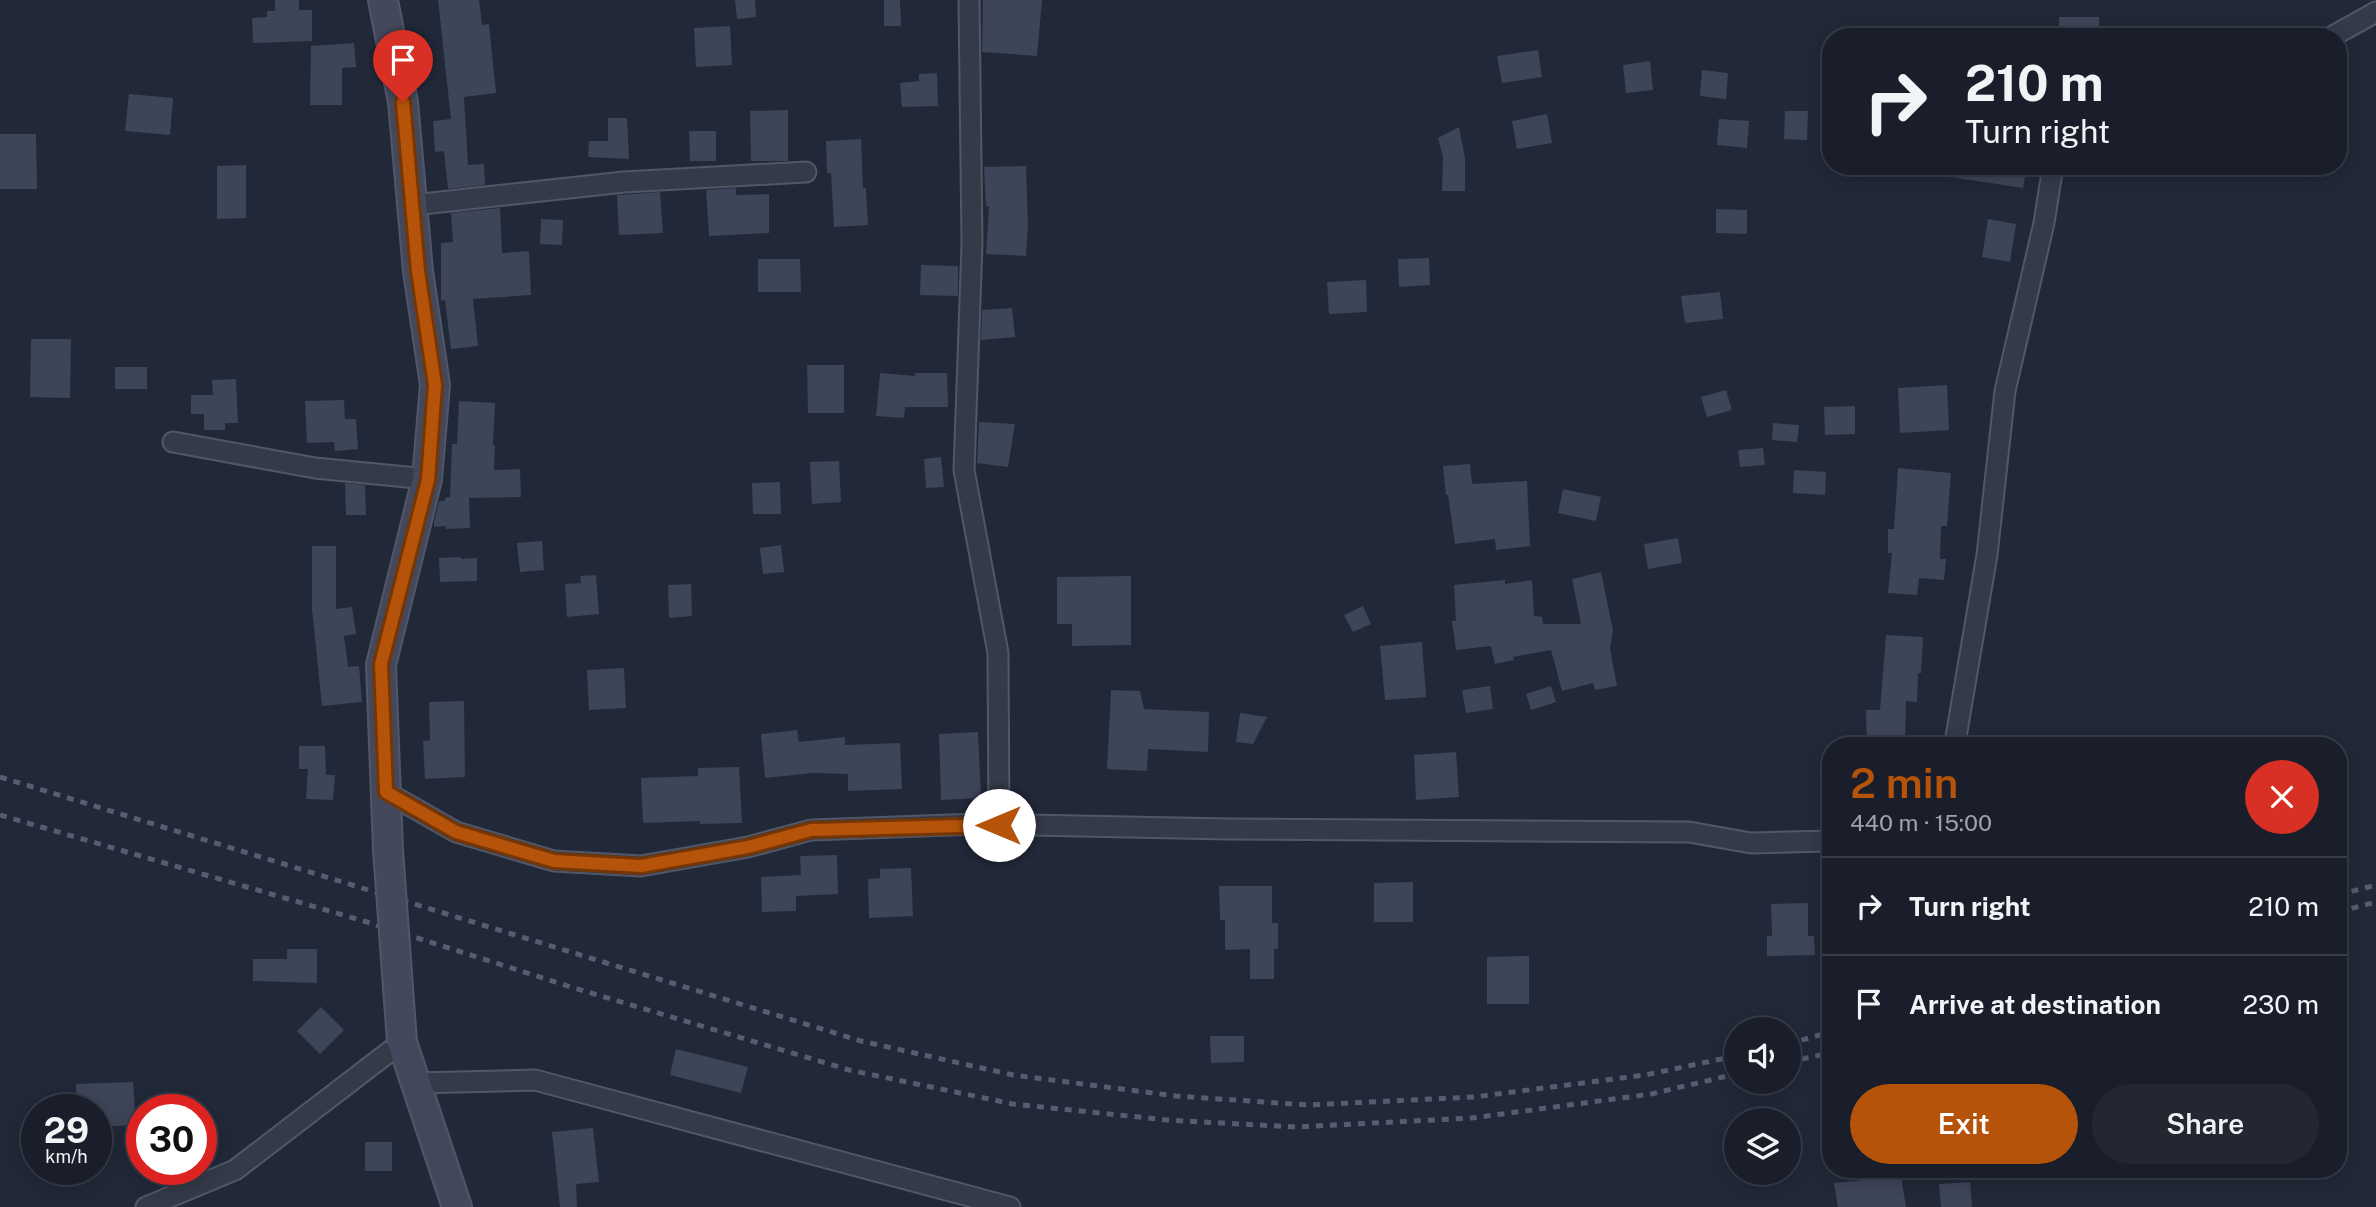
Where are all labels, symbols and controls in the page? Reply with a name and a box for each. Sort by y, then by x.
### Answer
pin [373,30,433,102]
icon: arrive [384,41,422,79]
text: 210 m [1965,54,2104,112]
icon: right [1850,56,1941,147]
text: Turn right [1965,113,2110,150]
text: 2 min [1850,758,1958,807]
button: close [2245,760,2319,834]
position arrow [962,788,1036,862]
text: 440 m · 15:00 [1850,809,1992,836]
icon: right [1850,887,1888,925]
text: Turn right [1909,891,2031,922]
text: 210 m [2248,891,2319,922]
icon: arrive [1850,985,1888,1023]
text: Arrive at destination [1909,989,2161,1020]
text: 230 m [2243,989,2319,1020]
map controls [1724,1017,1801,1185]
button: sound [1724,1017,1801,1094]
button: Exit [1850,1084,2078,1164]
button: Share [2092,1084,2319,1164]
speed limit sign: 30 [126,1094,217,1185]
button: layers [1724,1108,1801,1185]
text: 29 [44,1110,89,1151]
text: km/h [45,1146,88,1167]

